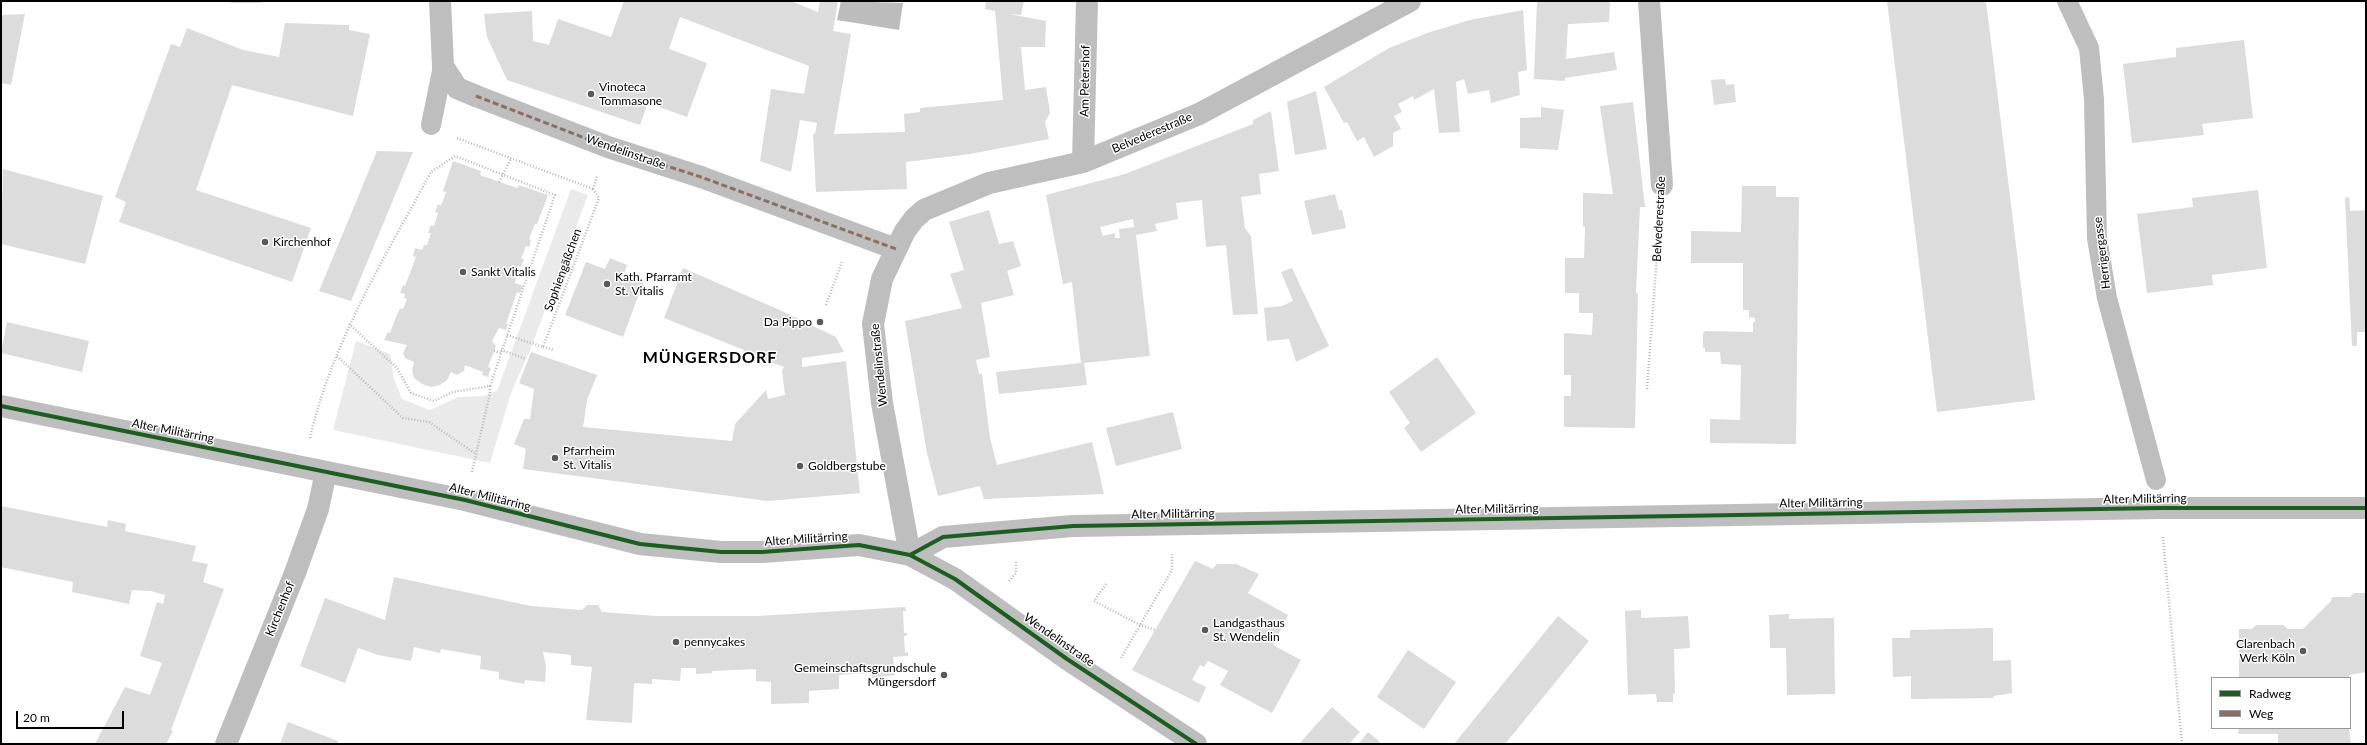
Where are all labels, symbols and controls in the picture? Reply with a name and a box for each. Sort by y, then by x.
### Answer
street label: Am Petershof [1077,45,1093,117]
place label: Vinoteca Tommasone [599,80,662,108]
marker: Vinoteca Tommasone [586,89,596,99]
street label: Belvederestraße [1110,110,1194,156]
street label: Wendelinstraße [584,132,668,172]
street label: Belvederestraße [1650,176,1668,262]
street label: Herrigergasse [2090,216,2114,290]
street label: Sophiengäßchen [541,227,585,313]
place label: Kirchenhof [273,235,331,249]
marker: Kirchenhof [260,237,270,247]
place label: Sankt Vitalis [471,265,536,279]
marker: Sankt Vitalis [458,267,468,277]
place label: Kath. Pfarramt St. Vitalis [615,270,692,298]
marker: Kath. Pfarramt St. Vitalis [602,279,612,289]
place label: Da Pippo [764,315,812,329]
marker: Da Pippo [815,317,825,327]
street label: Wendelinstraße [867,323,891,407]
district label: MÜNGERSDORF [643,348,777,368]
street label: Alter Militärring [131,416,215,446]
place label: Pfarrheim St. Vitalis [563,444,615,472]
marker: Pfarrheim St. Vitalis [550,453,560,463]
place label: Goldbergstube [808,459,886,473]
marker: Goldbergstube [795,461,805,471]
street label: Alter Militärring [448,480,532,514]
street label: Alter Militärring [2103,491,2187,507]
street label: Alter Militärring [1779,495,1863,511]
street label: Alter Militärring [1455,501,1539,517]
street label: Alter Militärring [1131,506,1215,522]
street label: Alter Militärring [764,529,848,549]
street label: Kirchenhof [262,579,298,639]
street label: Wendelinstraße [1021,610,1097,670]
place label: Landgasthaus St. Wendelin [1213,616,1285,644]
marker: Landgasthaus St. Wendelin [1200,625,1210,635]
place label: pennycakes [684,635,745,649]
marker: pennycakes [671,637,681,647]
place label: Clarenbach Werk Köln [2236,637,2295,665]
marker: Clarenbach Werk Köln [2298,646,2308,656]
place label: Gemeinschaftsgrundschule Müngersdorf [794,661,936,689]
marker: Gemeinschaftsgrundschule Müngersdorf [939,670,949,680]
legend [2211,677,2351,729]
text: Radweg [2249,686,2291,701]
scale bar [18,703,126,729]
text: Weg [2249,706,2273,721]
text: 20 m [23,710,50,725]

